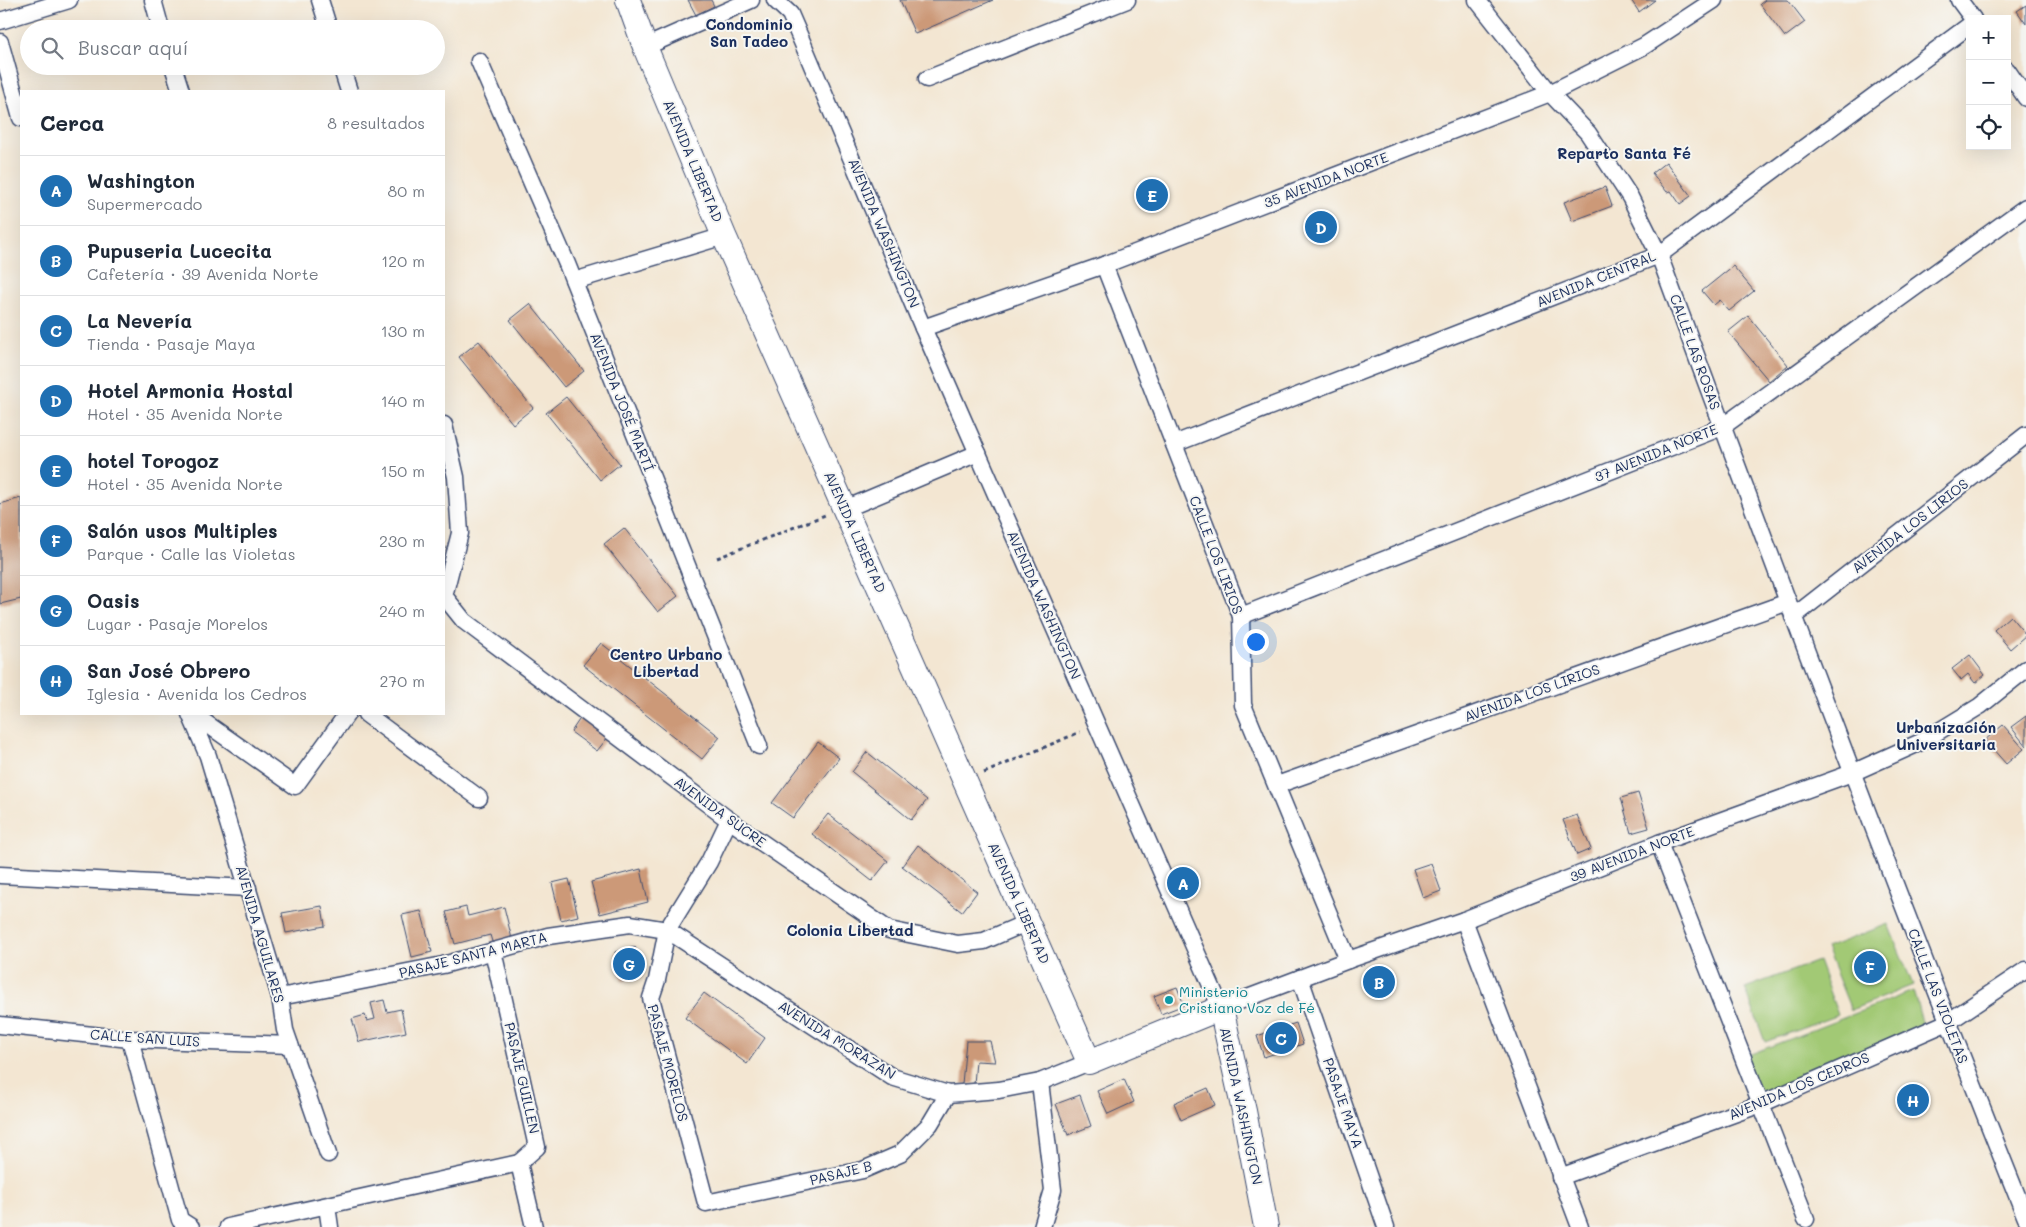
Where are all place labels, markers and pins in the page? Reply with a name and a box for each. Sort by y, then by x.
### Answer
pin: E [1136,176,1168,214]
pin: D [1305,208,1337,246]
pin: A [1167,864,1199,902]
pin: G [613,945,645,983]
pin: F [1854,948,1886,986]
pin: B [1363,963,1395,1001]
place label: Ministerio Cristiano Voz de Fé [1179,982,1315,1017]
marker: Ministerio Cristiano Voz de Fé [1163,994,1175,1006]
pin: C [1265,1019,1297,1057]
pin: H [1897,1081,1929,1119]

